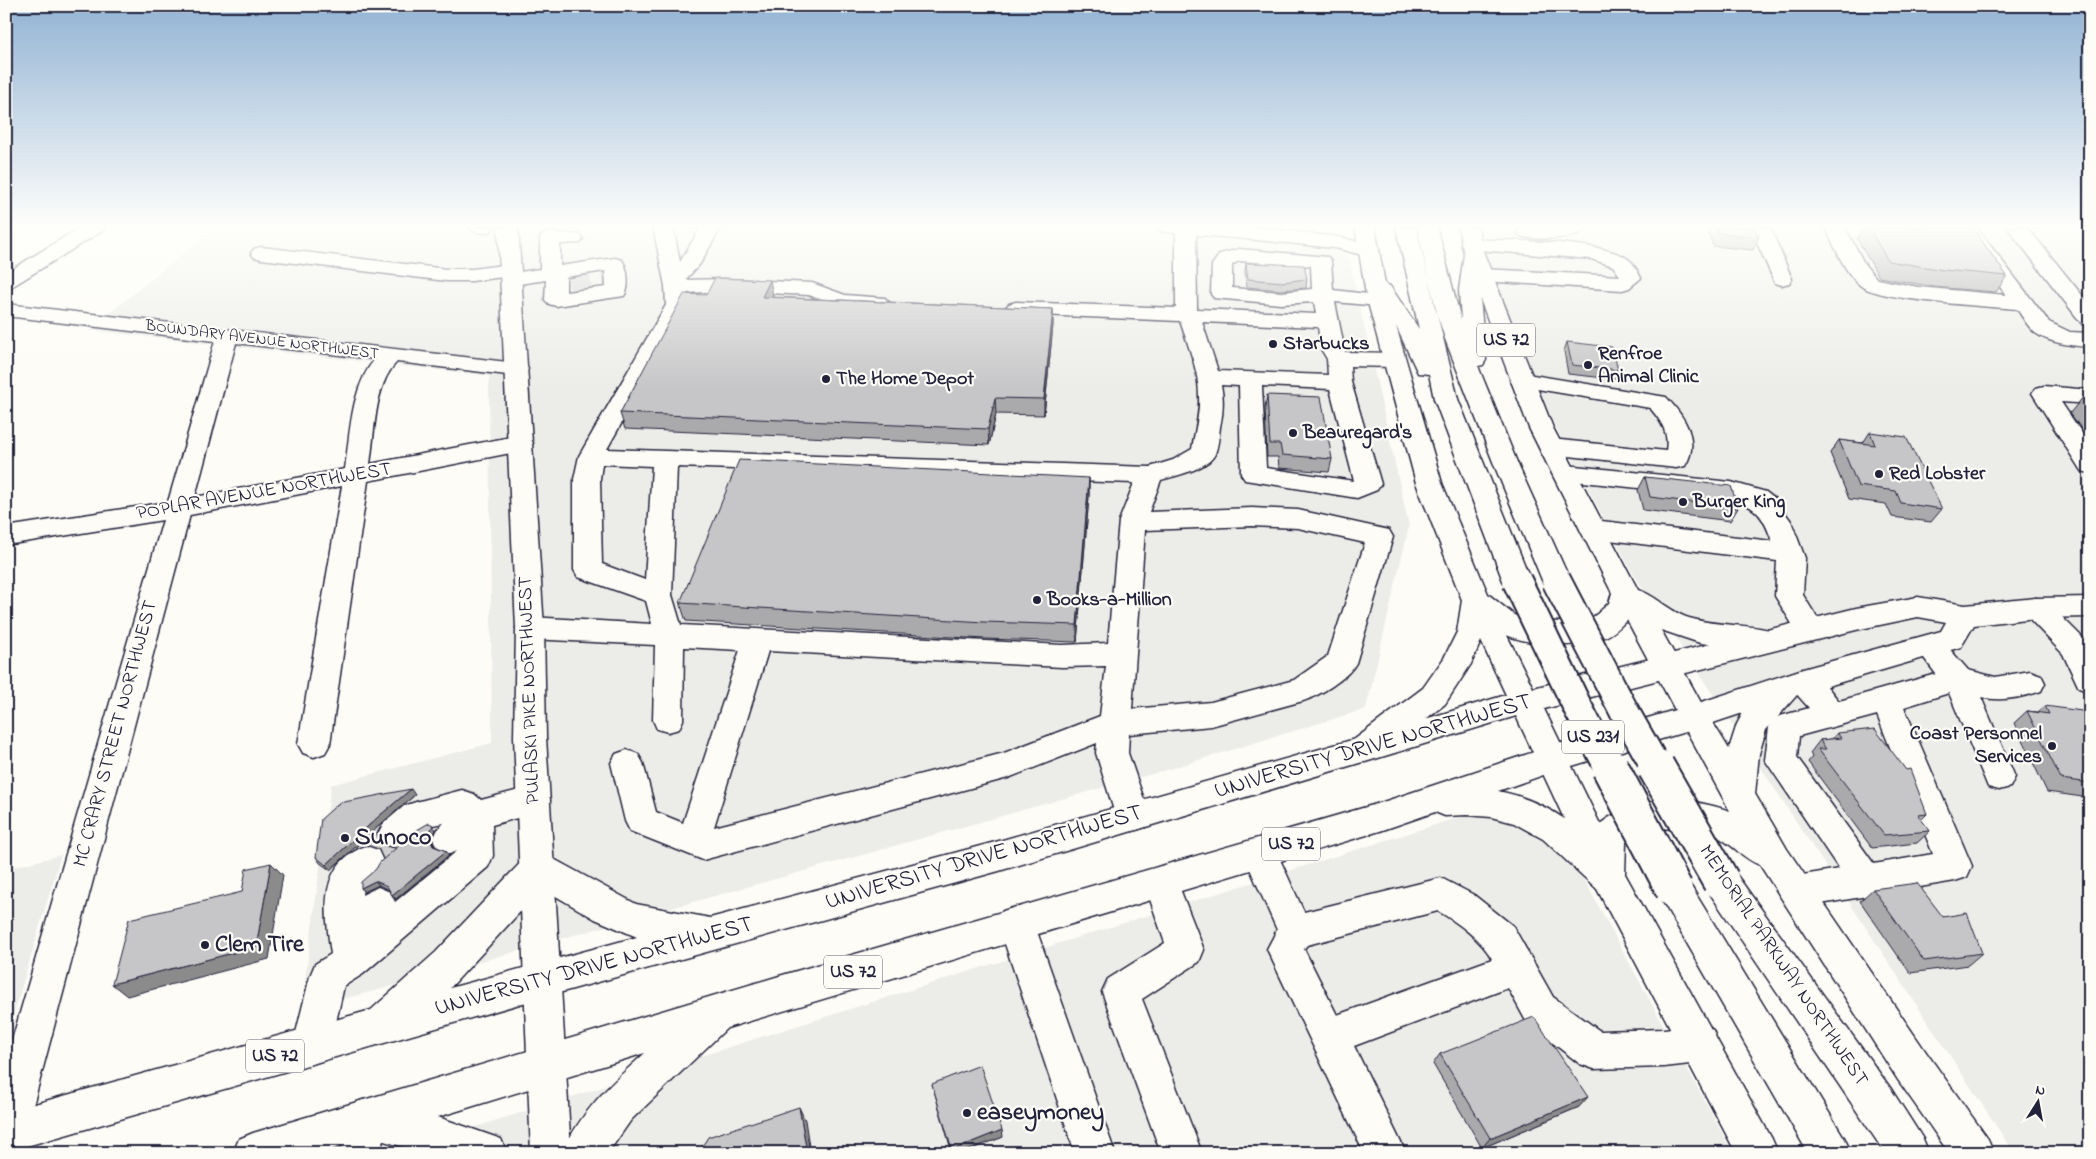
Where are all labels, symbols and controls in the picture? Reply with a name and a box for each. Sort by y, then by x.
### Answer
street label: BOUNDARY AVENUE NORTHWEST [143,314,380,366]
road number: US 72 [1477,324,1535,356]
place label: Starbucks [1283,330,1369,359]
marker: Starbucks [1267,338,1279,350]
place label: Renfroe Animal Clinic [1598,340,1700,392]
marker: Renfroe Animal Clinic [1582,359,1594,371]
place label: The Home Depot [836,365,974,394]
marker: The Home Depot [820,373,832,385]
place label: Beauregard's [1302,419,1412,449]
marker: Beauregard's [1287,427,1299,439]
street label: POPLAR AVENUE NORTHWEST [134,455,394,529]
place label: Red Lobster [1889,460,1986,489]
marker: Red Lobster [1873,468,1885,480]
place label: Burger King [1692,488,1785,518]
marker: Burger King [1677,496,1689,508]
street label: PULASKI PIKE NORTHWEST [512,575,548,805]
place label: Books-a-Million [1046,586,1172,615]
marker: Books-a-Million [1031,594,1043,606]
street label: MC CRARY STREET NORTHWEST [66,597,166,871]
street label: UNIVERSITY DRIVE NORTHWEST [1210,685,1536,809]
road number: US 231 [1562,720,1624,754]
place label: Coast Personnel Services [1910,720,2042,772]
marker: Coast Personnel Services [2046,740,2058,752]
street label: UNIVERSITY DRIVE NORTHWEST [821,796,1147,920]
place label: Sunoco [355,821,432,856]
road number: US 72 [1262,828,1320,861]
marker: Sunoco [339,832,351,844]
street label: MEMORIAL PARKWAY NORTHWEST [1691,839,1875,1093]
street label: UNIVERSITY DRIVE NORTHWEST [431,908,757,1026]
place label: Clem Tire [215,928,305,963]
marker: Clem Tire [199,939,211,951]
road number: US 72 [824,956,882,989]
road number: US 72 [246,1040,304,1072]
north arrow [2014,1076,2064,1126]
text: N [2034,1080,2047,1102]
place label: easeymoney [977,1096,1104,1132]
marker: easeymoney [961,1107,973,1119]

